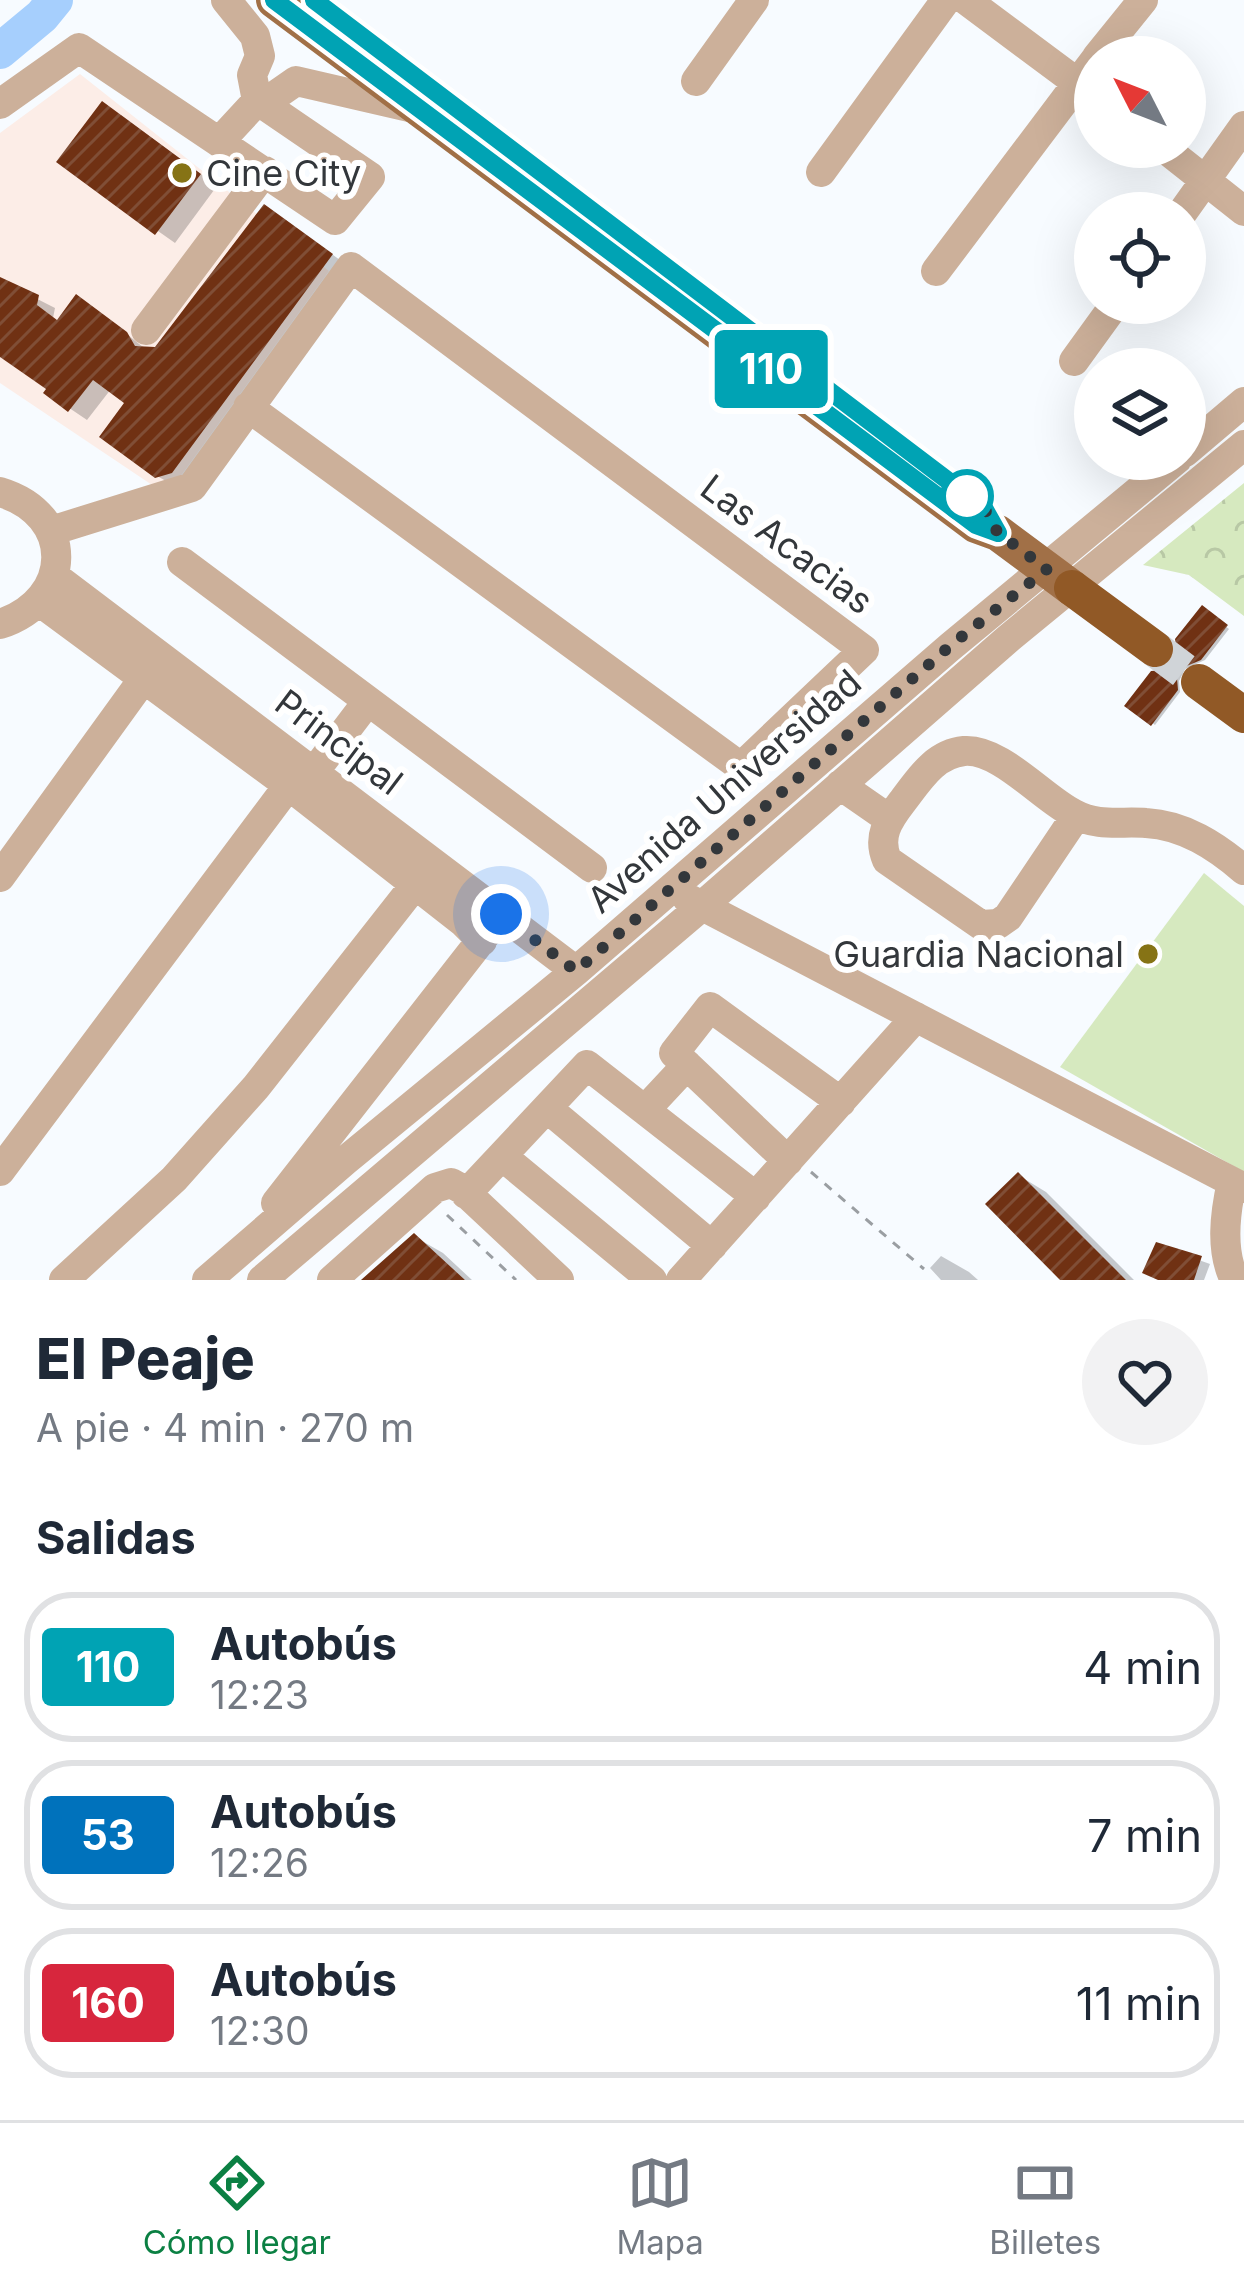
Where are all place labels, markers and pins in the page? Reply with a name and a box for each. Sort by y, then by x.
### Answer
place label: Cine City [206,151,361,195]
marker: Cine City [169,160,195,186]
unlabelled marker [942,471,992,521]
place label: Guardia Nacional [833,932,1124,976]
marker: Guardia Nacional [1135,941,1161,967]

